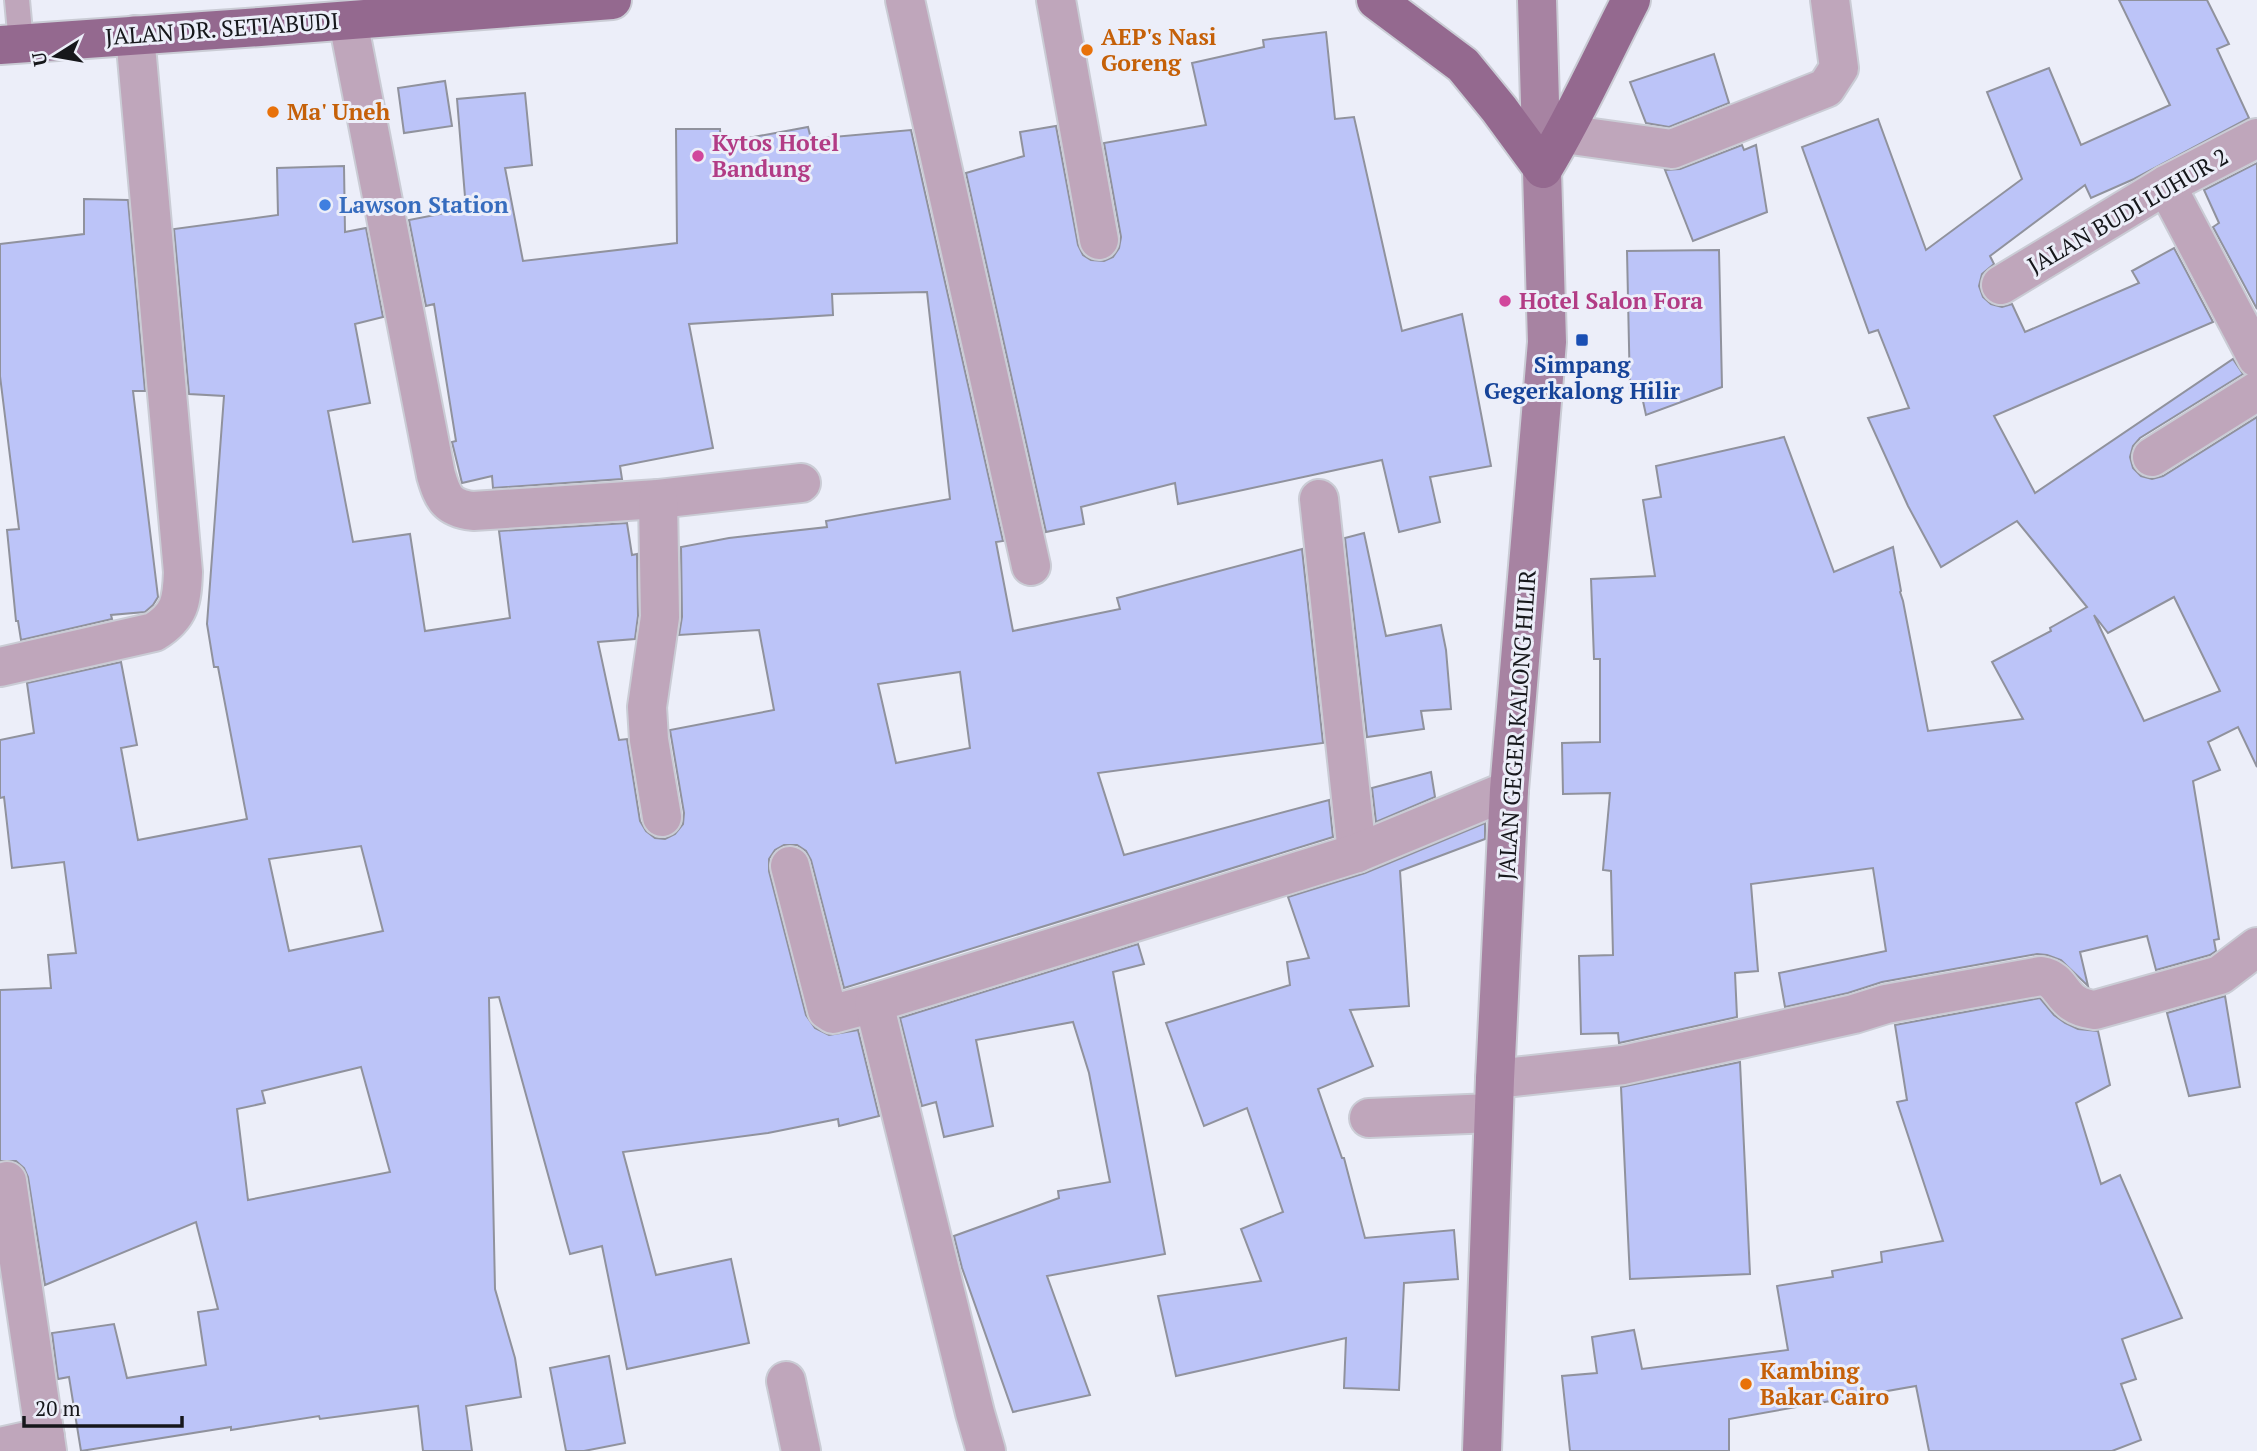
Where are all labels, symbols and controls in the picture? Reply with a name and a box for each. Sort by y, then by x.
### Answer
street label: JALAN DR. SETIABUDI [104,5,340,52]
north arrow [21,21,91,91]
place label: AEP's Nasi Goreng [1101,21,1217,78]
marker: AEP's Nasi Goreng [1079,42,1095,58]
text: U [25,50,52,68]
place label: Ma' Uneh [287,96,391,127]
marker: Ma' Uneh [265,104,281,120]
place label: Kytos Hotel Bandung [712,127,839,184]
street label: JALAN BUDI LUHUR 2 [2022,140,2234,281]
marker: Kytos Hotel Bandung [690,148,706,164]
place label: Lawson Station [339,189,509,220]
marker: Lawson Station [317,197,333,213]
place label: Hotel Salon Fora [1519,285,1703,316]
marker: Hotel Salon Fora [1497,293,1513,309]
marker: Simpang Gegerkalong Hilir [1574,332,1590,348]
place label: Simpang Gegerkalong Hilir [1484,349,1680,406]
street label: JALAN GEGER KALONG HILIR [1490,569,1543,881]
place label: Kambing Bakar Cairo [1760,1355,1889,1412]
marker: Kambing Bakar Cairo [1738,1376,1754,1392]
scale bar [24,1384,182,1428]
text: 20 m [35,1394,81,1422]

